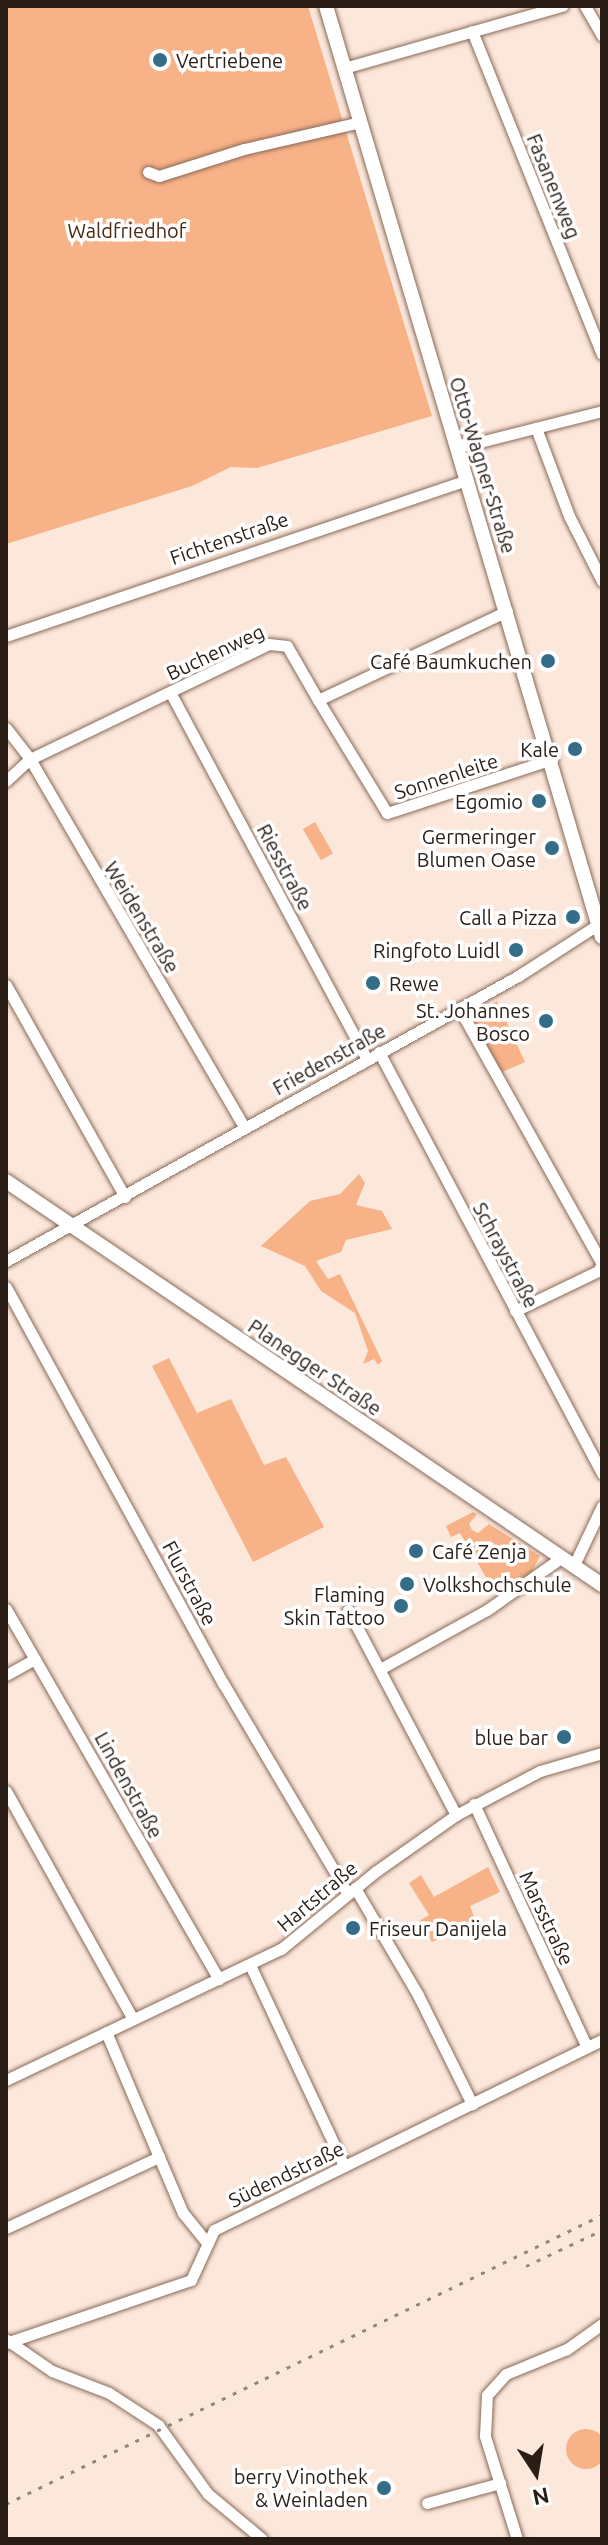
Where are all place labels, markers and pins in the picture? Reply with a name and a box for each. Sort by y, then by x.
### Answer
place label: Vertriebene [176,48,283,72]
marker: Vertriebene [151,51,169,69]
place label: Café Baumkuchen [370,649,532,673]
marker: Café Baumkuchen [539,652,557,670]
place label: Kale [520,737,559,761]
marker: Kale [566,740,584,758]
place label: Egomio [455,789,523,813]
marker: Egomio [530,792,548,810]
place label: Germeringer Blumen Oase [417,824,536,871]
marker: Germeringer Blumen Oase [543,839,561,857]
place label: Call a Pizza [459,905,557,929]
marker: Call a Pizza [564,908,582,926]
place label: Ringfoto Luidl [373,938,500,962]
marker: Ringfoto Luidl [507,941,525,959]
place label: Rewe [389,971,439,995]
marker: Rewe [364,974,382,992]
place label: St. Johannes Bosco [416,998,530,1045]
marker: St. Johannes Bosco [537,1012,555,1030]
place label: Café Zenja [432,1539,527,1563]
marker: Café Zenja [407,1542,425,1560]
place label: Volkshochschule [423,1572,572,1596]
marker: Volkshochschule [398,1575,416,1593]
place label: Flaming Skin Tattoo [284,1582,385,1629]
marker: Flaming Skin Tattoo [392,1597,410,1615]
place label: blue bar [474,1725,548,1749]
marker: blue bar [555,1728,573,1746]
place label: Friseur Danijela [369,1916,507,1940]
marker: Friseur Danijela [344,1919,362,1937]
place label: berry Vinothek & Weinladen [234,2464,368,2511]
marker: berry Vinothek & Weinladen [375,2479,393,2497]

